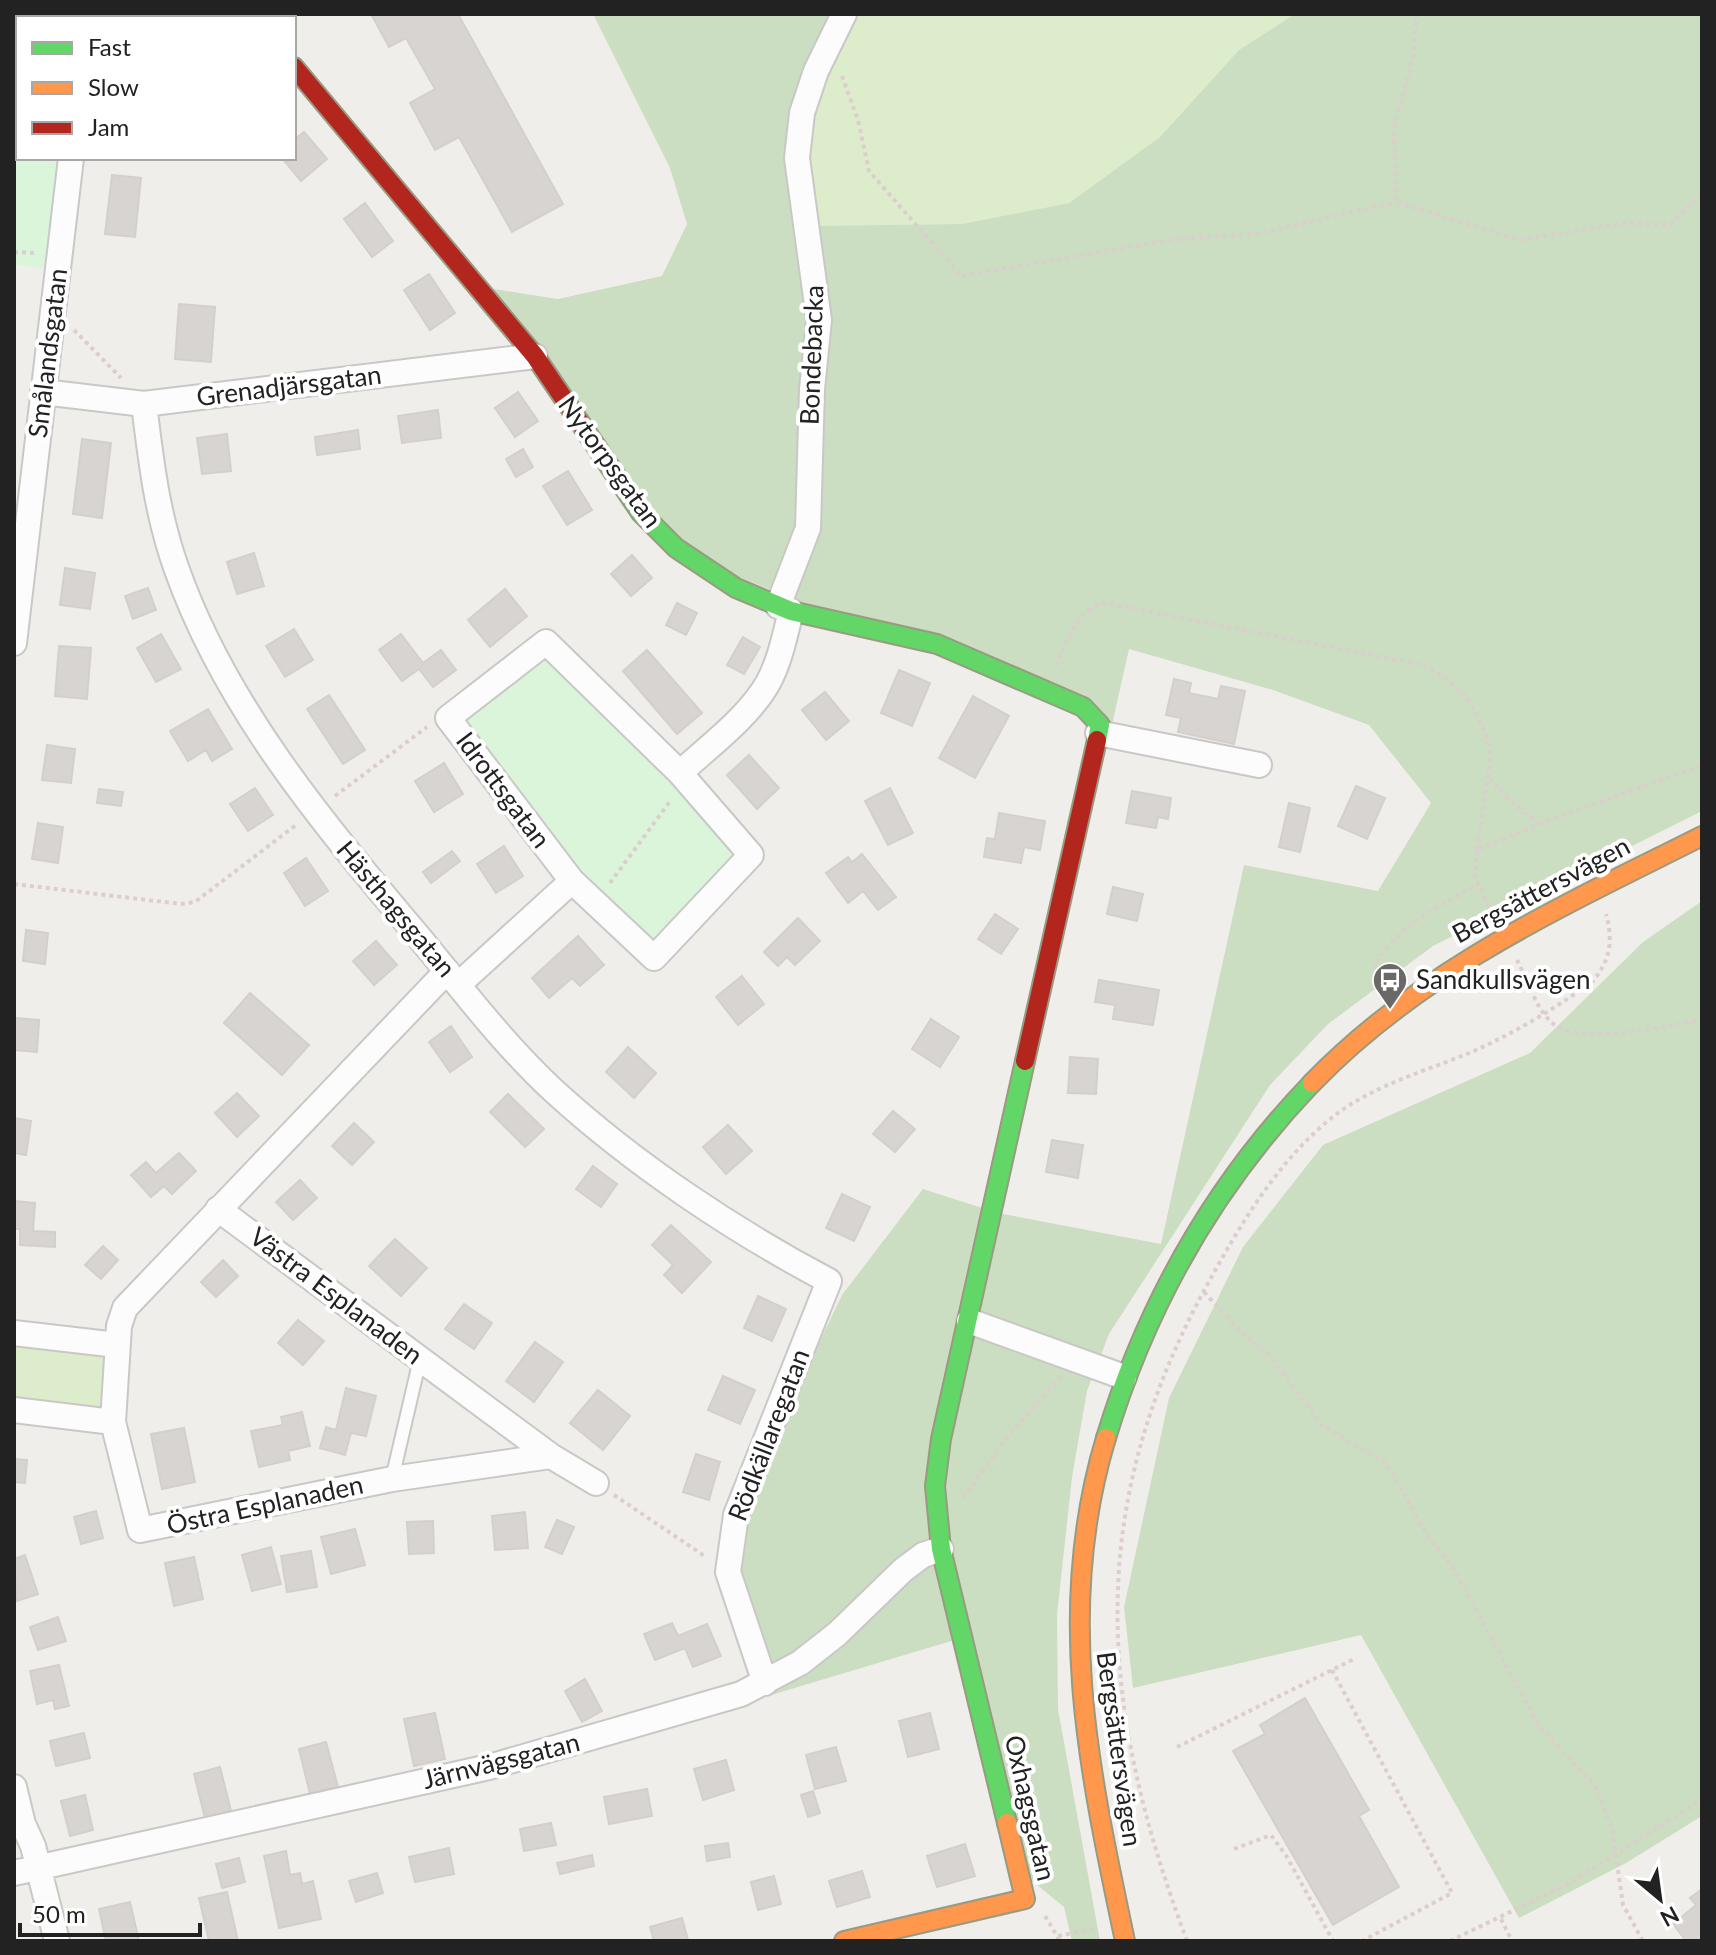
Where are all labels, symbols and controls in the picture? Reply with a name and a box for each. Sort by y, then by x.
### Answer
legend [16,16,296,160]
text: Fast [88,32,131,61]
text: Slow [88,72,139,101]
text: Jam [88,112,129,141]
street label: Smålandsgatan [21,266,73,439]
street label: Bondebacka [793,284,829,426]
street label: Grenadjärsgatan [195,358,383,412]
street label: Nytorpsgatan [552,389,669,534]
street label: Idrottsgatan [450,725,558,854]
street label: Bergsättersvägen [1446,829,1635,949]
street label: Hästhagsgatan [330,834,463,983]
bus stop icon: Sandkullsvägen [1371,961,1409,1011]
place label: Sandkullsvägen [1416,963,1591,995]
street label: Västra Esplanaden [244,1220,429,1371]
street label: Rödkällaregatan [721,1344,816,1525]
street label: Östra Esplanaden [164,1468,366,1540]
street label: Bergsättersvägen [1090,1649,1150,1848]
street label: Järnvägsgatan [419,1725,583,1795]
street label: Oxhagsgatan [999,1732,1063,1884]
north arrow [1620,1859,1700,1939]
scale bar [20,1887,200,1937]
text: 50 m [32,1899,86,1928]
text: N [1656,1901,1684,1933]

